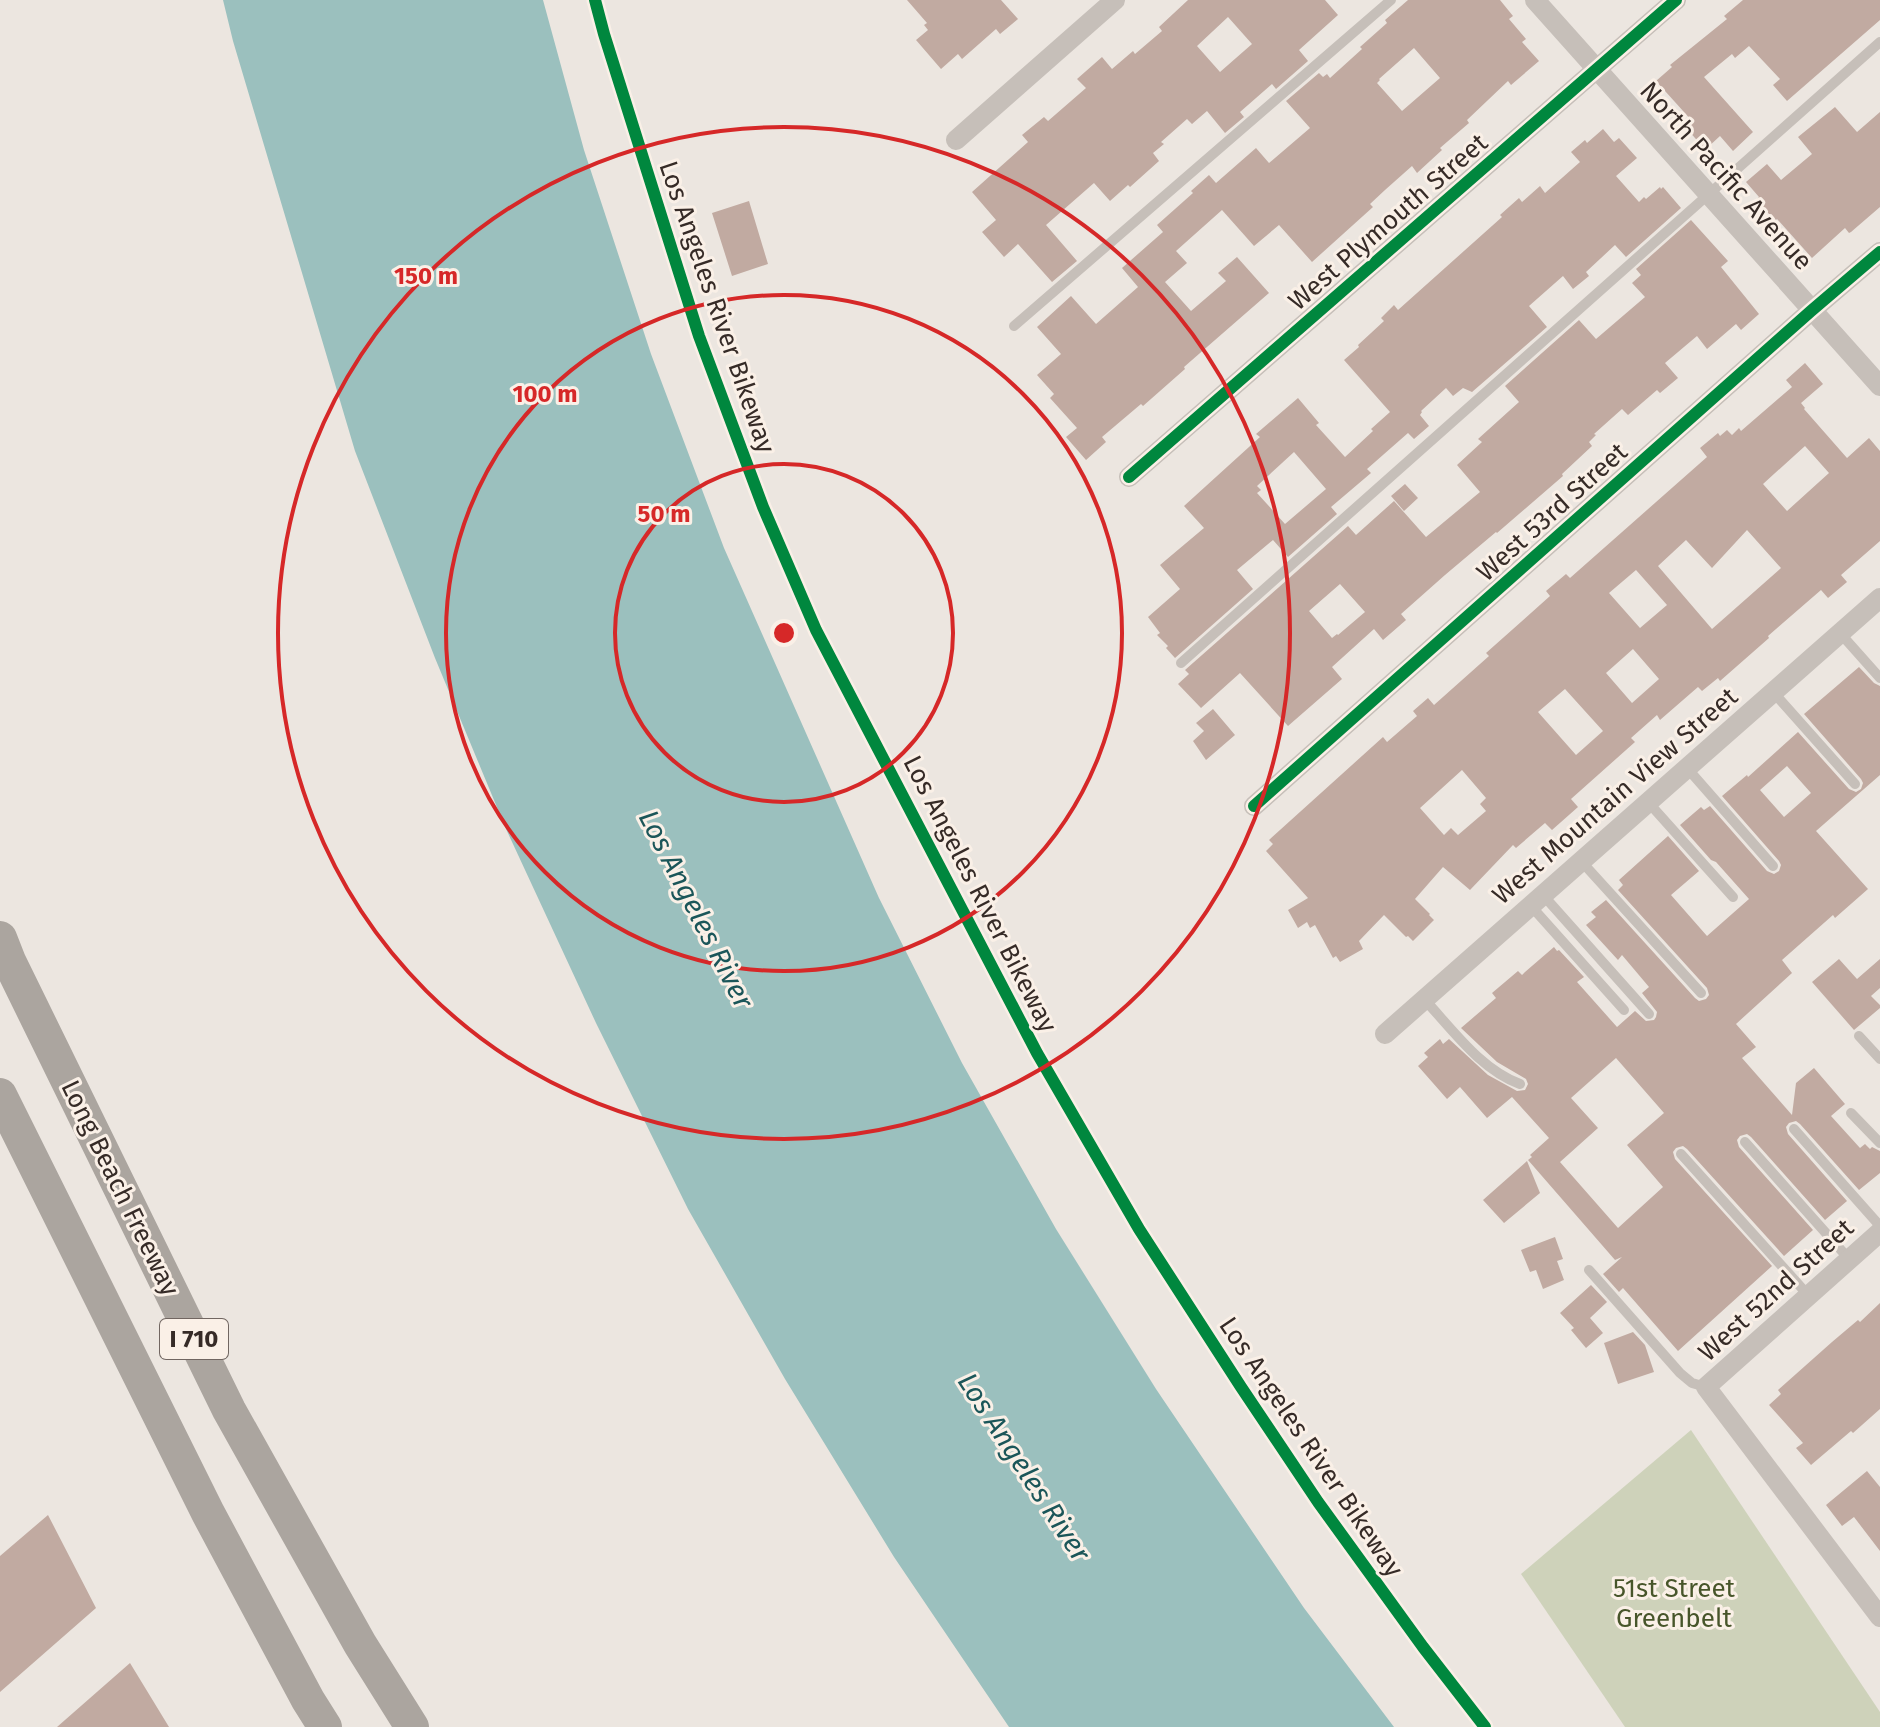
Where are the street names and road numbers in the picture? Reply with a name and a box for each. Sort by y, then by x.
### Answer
street label: North Pacific Avenue [1633,75,1819,277]
street label: West Plymouth Street [1282,127,1494,317]
street label: Los Angeles River Bikeway [652,157,782,457]
street label: West 53rd Street [1470,436,1634,588]
street label: West Mountain View Street [1486,681,1744,911]
street label: Los Angeles River Bikeway [897,750,1064,1038]
street label: Long Beach Freeway [54,1075,186,1301]
street label: West 52nd Street [1692,1212,1860,1368]
street label: Los Angeles River Bikeway [1212,1311,1410,1583]
road number: I 710 [160,1319,228,1359]

